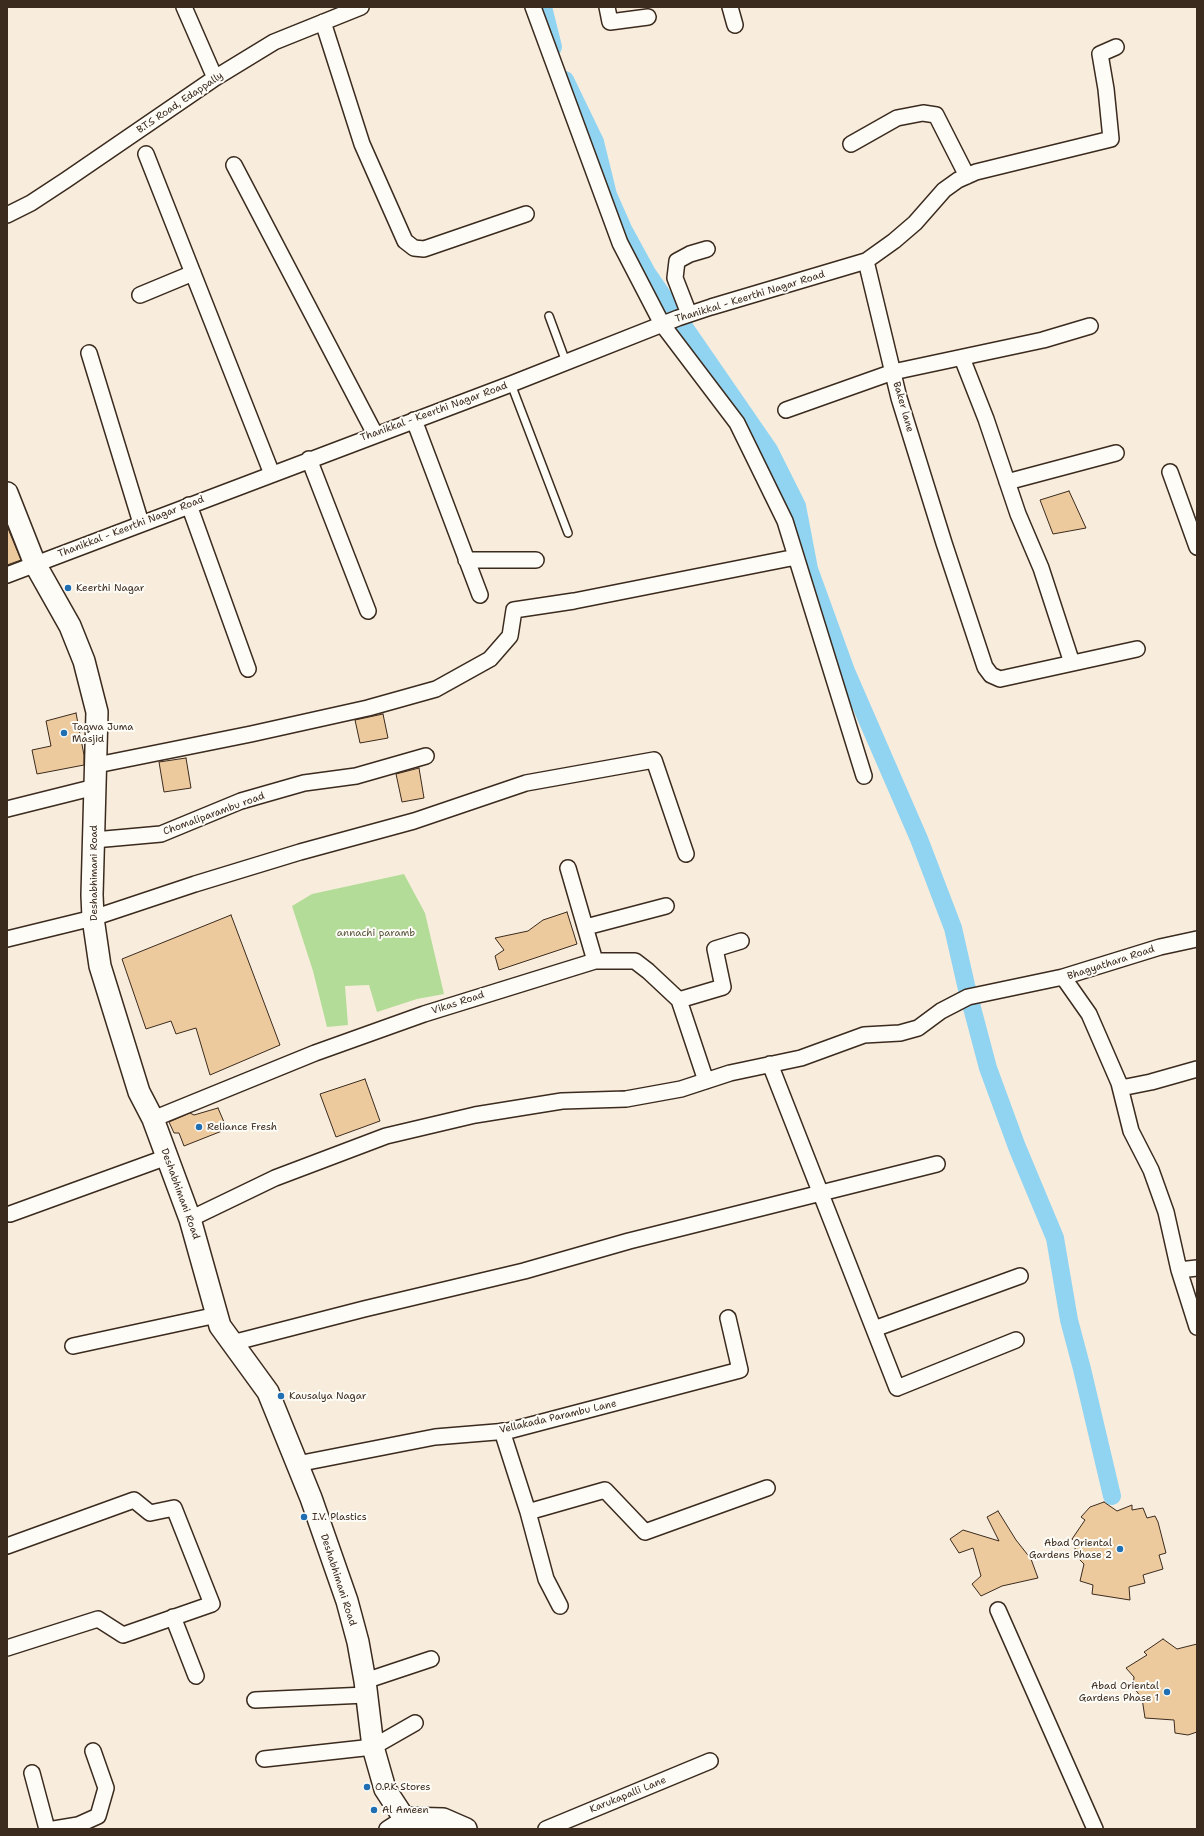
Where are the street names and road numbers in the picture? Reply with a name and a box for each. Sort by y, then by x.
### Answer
street label: B.T.S Road, Edappally [135,70,225,136]
street label: Thanikkal - Keerthi Nagar Road [674,268,826,326]
street label: Thanikkal - Keerthi Nagar Road [359,380,509,444]
street label: Baker lane [890,380,916,434]
street label: Thanikkal - Keerthi Nagar Road [56,493,206,561]
street label: Chomaliparambu road [162,790,266,838]
street label: Deshabhimani Road [88,825,100,921]
street label: Bhagyathara Road [1066,943,1156,983]
street label: Vikas Road [430,989,486,1017]
street label: Deshabhimani Road [158,1147,202,1241]
street label: Vellakada Parambu Lane [498,1398,618,1436]
street label: Deshabhimani Road [317,1533,359,1627]
street label: Karukapalli Lane [588,1774,668,1816]

